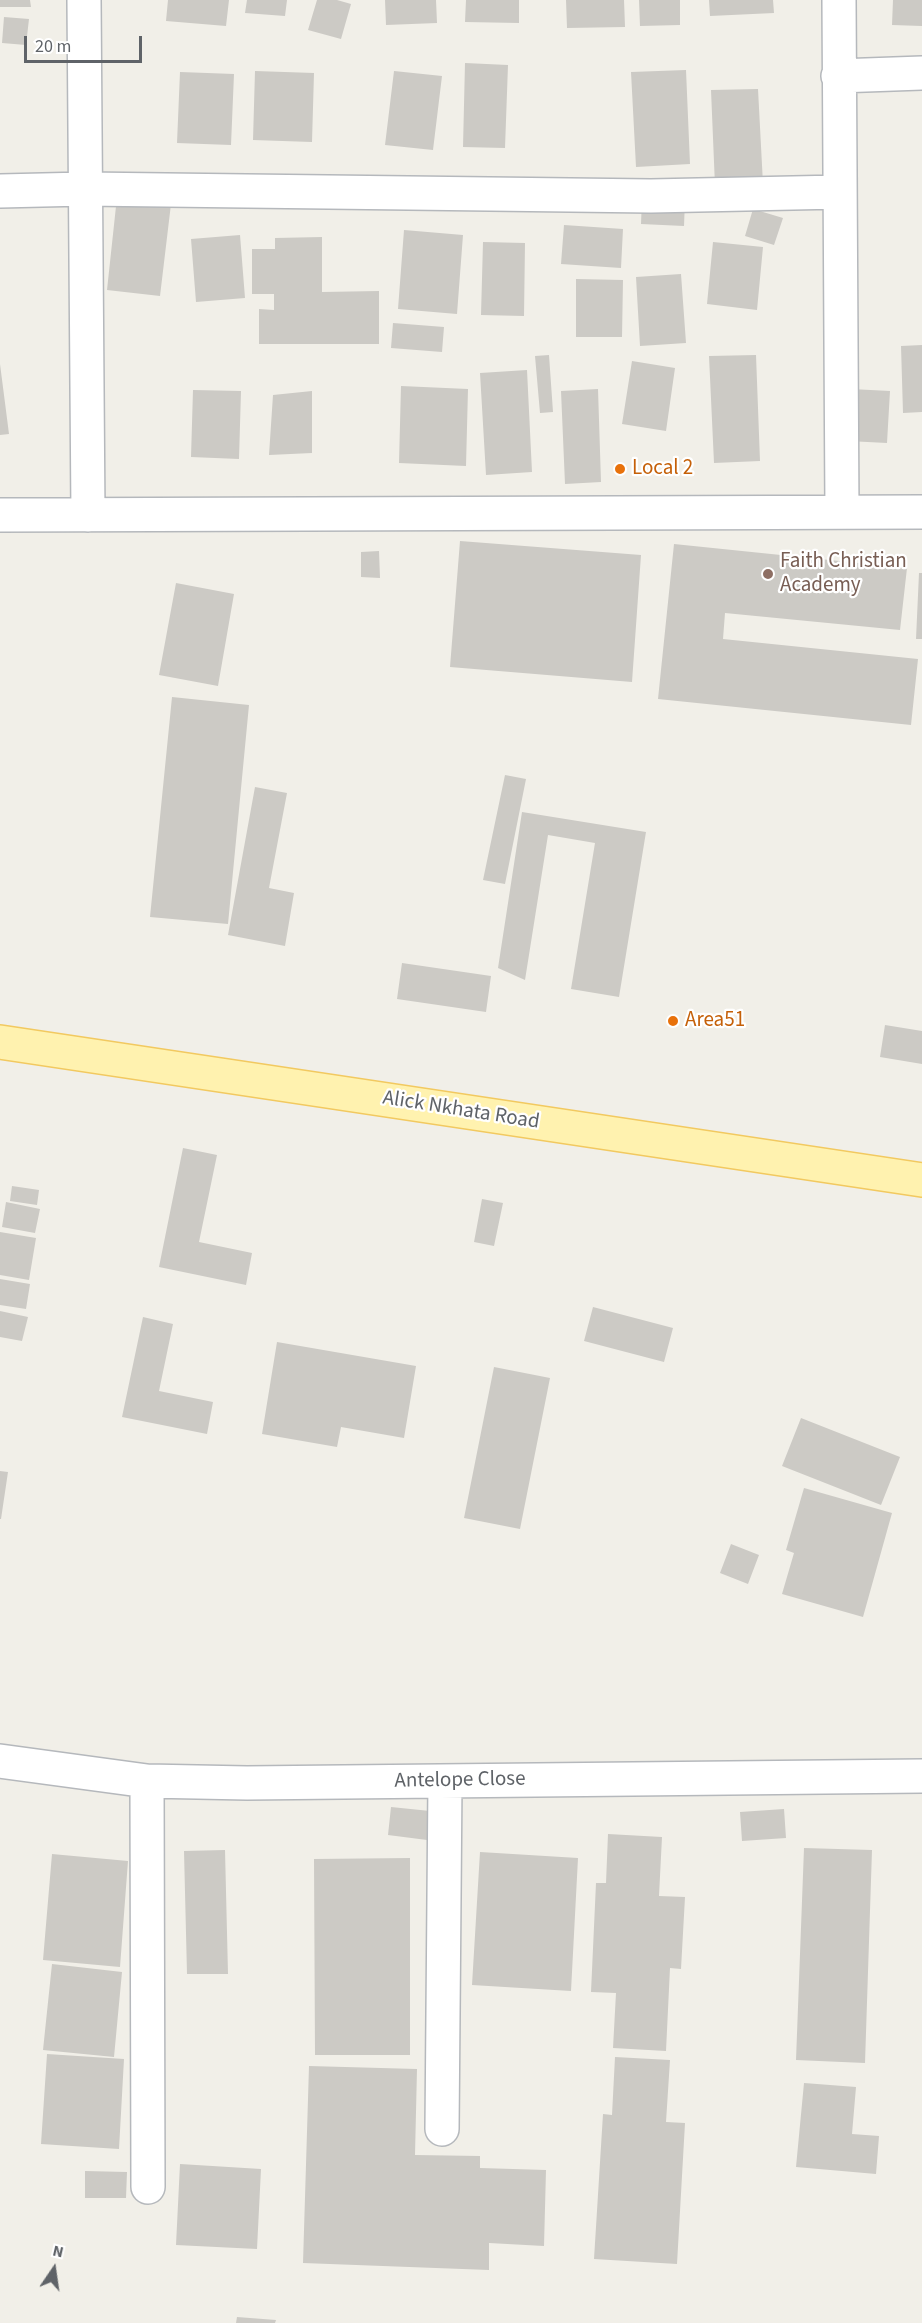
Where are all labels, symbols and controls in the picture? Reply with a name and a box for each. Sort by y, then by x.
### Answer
scale bar [27,24,146,62]
text: 20 m [35,34,71,59]
place label: Local 2 [632,456,693,482]
marker: Local 2 [613,462,627,476]
place label: Faith Christian Academy [780,549,907,599]
marker: Faith Christian Academy [761,567,775,581]
place label: Area51 [685,1008,745,1034]
marker: Area51 [666,1014,680,1028]
street label: Alick Nkhata Road [381,1086,541,1136]
street label: Antelope Close [394,1767,526,1795]
north arrow [24,2239,84,2299]
text: N [50,2240,66,2263]

